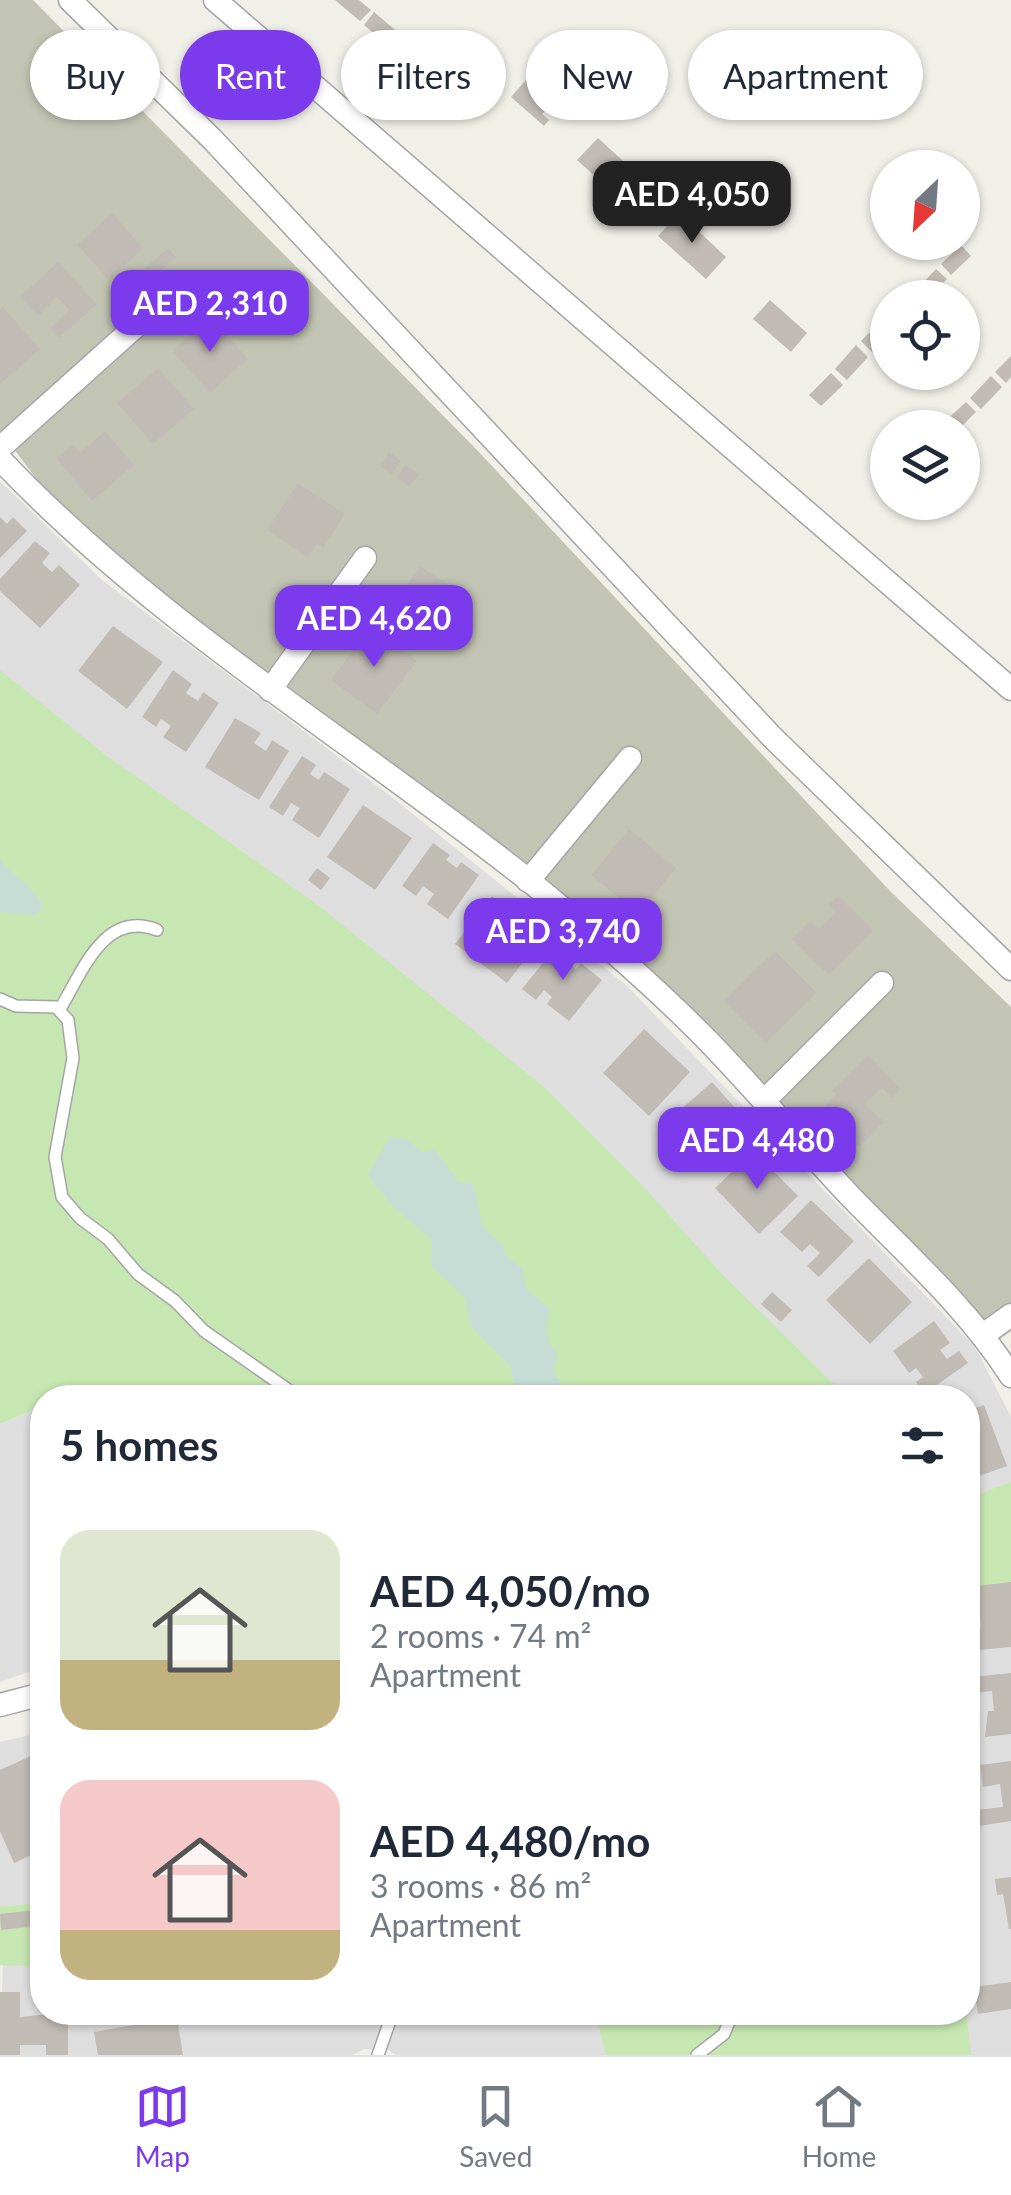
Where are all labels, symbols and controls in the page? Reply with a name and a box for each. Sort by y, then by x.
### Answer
chip: Buy [30,30,160,120]
chip: Rent [180,30,321,120]
chip: Filters [341,30,506,120]
chip: New [526,30,668,120]
chip: Apartment [688,30,923,120]
north arrow [870,150,980,260]
map controls [870,150,980,520]
pin: AED 4,050 [578,161,806,246]
text: AED 4,050 [615,174,769,213]
pin: AED 2,310 [96,270,324,355]
button: locate [870,280,980,390]
text: AED 2,310 [133,283,287,322]
button: layers [870,410,980,520]
pin: AED 4,620 [260,585,488,670]
text: AED 4,620 [297,598,451,637]
pin: AED 3,740 [449,898,677,983]
text: AED 3,740 [486,911,640,950]
pin: AED 4,480 [643,1107,871,1192]
text: AED 4,480 [680,1120,834,1159]
icon: filters [895,1418,950,1473]
text: 5 homes [60,1420,218,1470]
text: AED 4,050/mo [370,1566,650,1616]
icon: home [140,1570,260,1690]
text: 2 rooms · 74 m² [370,1616,591,1655]
text: Apartment [370,1655,521,1694]
text: AED 4,480/mo [370,1816,650,1866]
icon: home [140,1820,260,1940]
text: 3 rooms · 86 m² [370,1866,591,1905]
text: Apartment [370,1905,521,1944]
tab: Map [135,2079,190,2173]
tab: Saved [459,2079,532,2173]
tab: Home [802,2079,876,2173]

